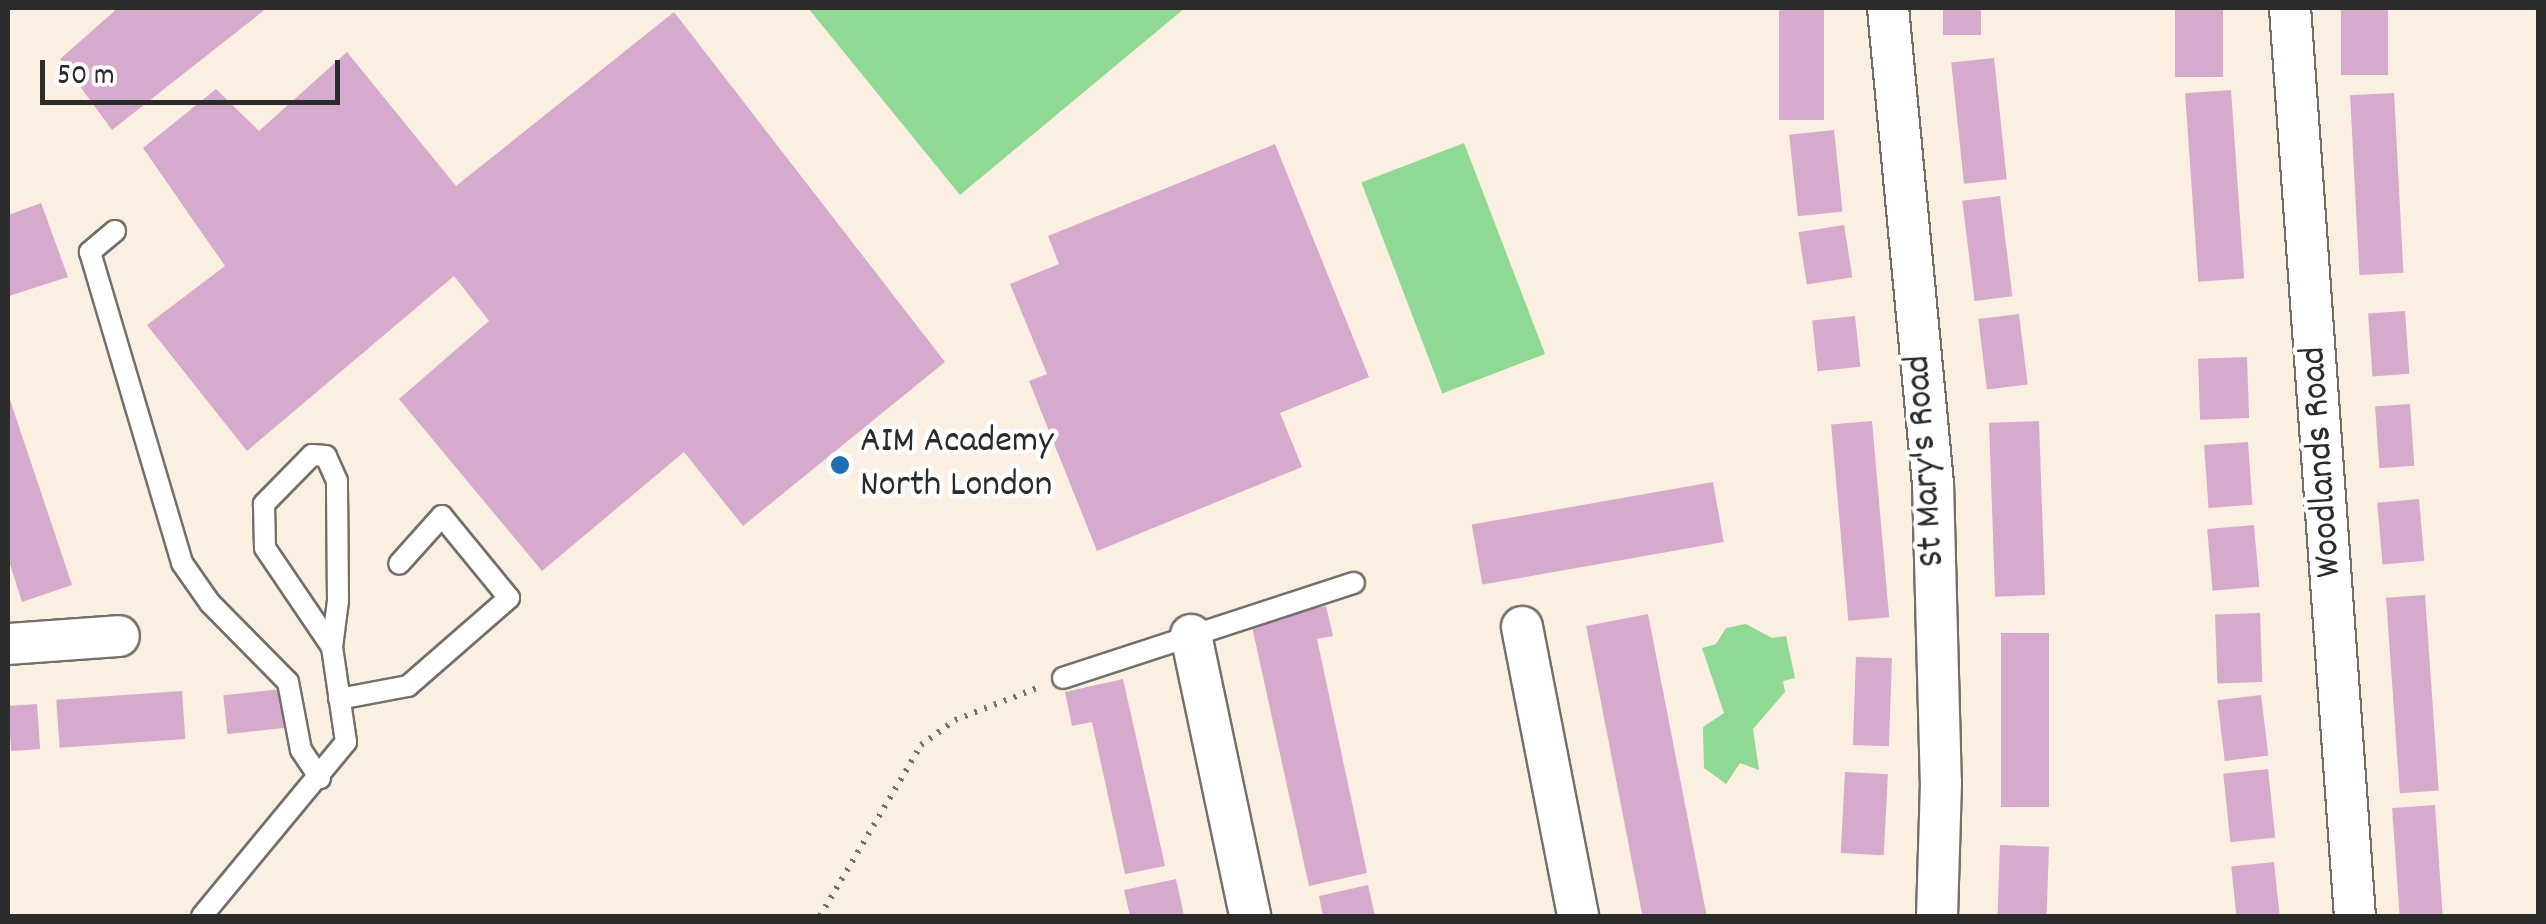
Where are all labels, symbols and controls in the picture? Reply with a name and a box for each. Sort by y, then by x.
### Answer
scale bar [45,40,345,102]
text: 50 m [57,56,115,99]
street label: Woodlands Road [2292,345,2354,579]
street label: St Mary's Road [1897,354,1957,568]
place label: AIM Academy North London [860,420,1053,509]
marker: AIM Academy North London [829,454,851,476]

